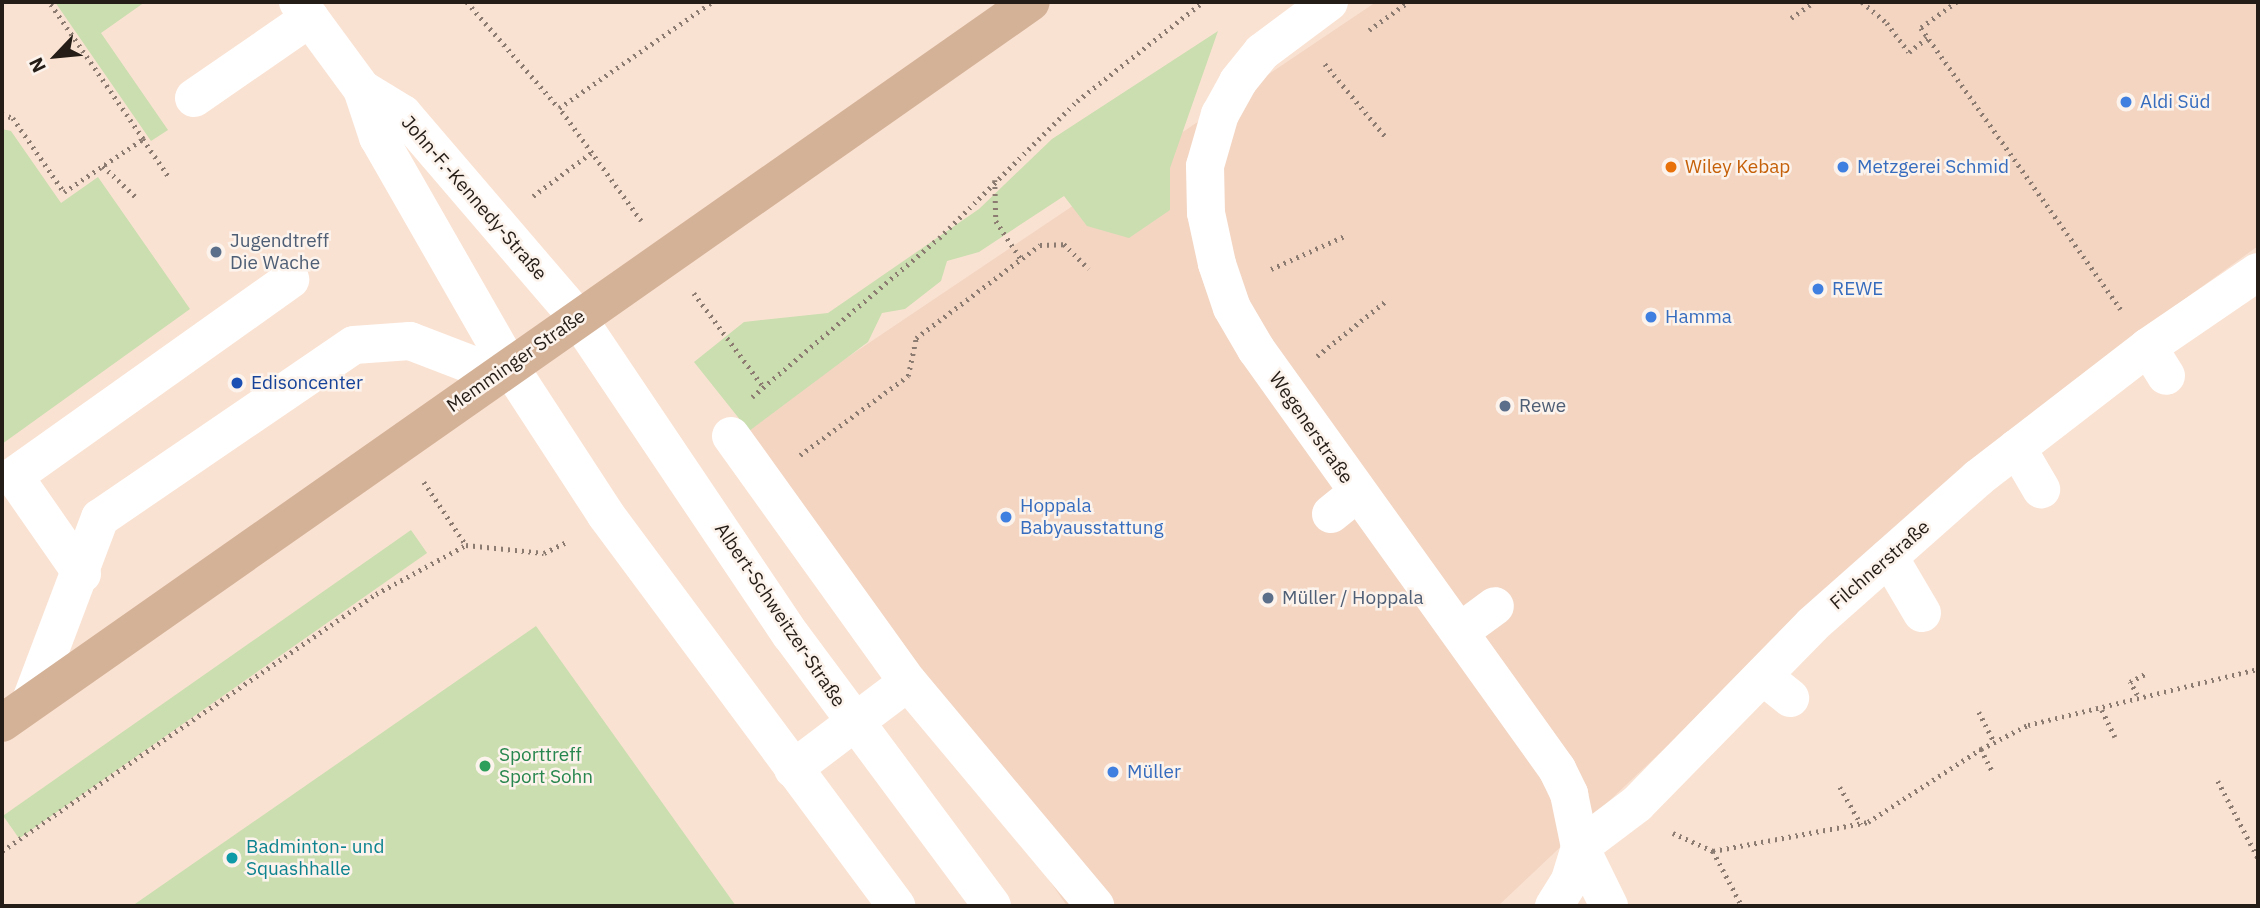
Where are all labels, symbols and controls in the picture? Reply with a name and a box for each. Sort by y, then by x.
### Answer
north arrow [21,21,91,91]
text: N [23,54,51,77]
place label: Aldi Süd [2140,91,2210,113]
marker: Aldi Süd [2118,94,2134,110]
street label: John-F.-Kennedy-Straße [396,111,552,285]
place label: Wiley Kebap [1685,156,1790,178]
place label: Metzgerei Schmid [1857,156,2009,178]
marker: Wiley Kebap [1663,159,1679,175]
marker: Metzgerei Schmid [1835,159,1851,175]
place label: Jugendtreff Die Wache [230,230,329,274]
marker: Jugendtreff Die Wache [208,244,224,260]
place label: REWE [1832,278,1883,300]
marker: REWE [1810,281,1826,297]
street label: Memminger Straße [442,305,590,417]
place label: Hamma [1665,306,1732,328]
marker: Hamma [1643,309,1659,325]
street label: Wegenerstraße [1264,368,1358,488]
place label: Edisoncenter [251,372,363,394]
marker: Edisoncenter [229,375,245,391]
place label: Rewe [1519,395,1566,417]
marker: Rewe [1497,398,1513,414]
place label: Hoppala Babyausstattung [1020,495,1163,539]
marker: Hoppala Babyausstattung [998,509,1014,525]
street label: Filchnerstraße [1826,516,1934,614]
street label: Albert-Schweitzer-Straße [710,519,850,711]
place label: Müller / Hoppala [1282,587,1424,609]
marker: Müller / Hoppala [1260,590,1276,606]
place label: Sporttreff Sport Sohn [499,744,593,788]
marker: Sporttreff Sport Sohn [477,758,493,774]
place label: Müller [1127,761,1181,783]
marker: Müller [1105,764,1121,780]
place label: Badminton- und Squashhalle [246,836,384,880]
marker: Badminton- und Squashhalle [224,850,240,866]

